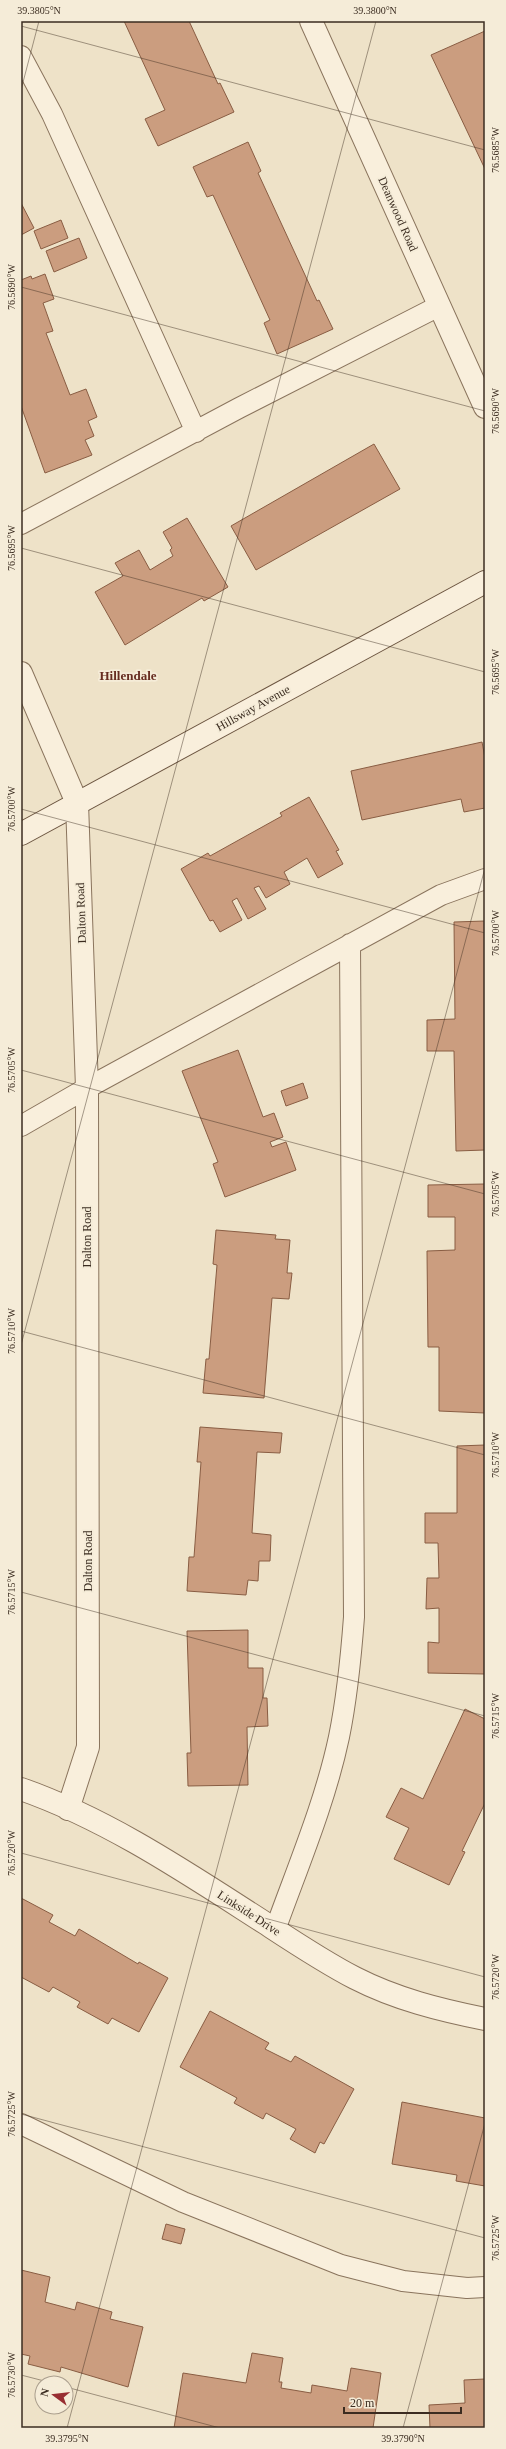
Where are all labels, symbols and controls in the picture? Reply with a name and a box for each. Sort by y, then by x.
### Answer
text: 39.3805°N [17,5,61,16]
text: 39.3800°N [353,5,397,16]
text: 76.5685°W [490,126,501,173]
street label: Deanwood Road [375,174,421,254]
text: 76.5690°W [6,263,17,310]
text: 76.5690°W [490,387,501,434]
text: 76.5695°W [6,524,17,571]
text: 76.5695°W [490,648,501,695]
district label: Hillendale [99,668,157,683]
street label: Hillsway Avenue [214,682,292,734]
text: 76.5700°W [6,785,17,832]
street label: Dalton Road [73,882,89,944]
text: 76.5700°W [490,909,501,956]
text: 76.5705°W [6,1046,17,1093]
text: 76.5705°W [490,1170,501,1217]
street label: Dalton Road [80,1207,94,1268]
text: 76.5710°W [6,1307,17,1354]
text: 76.5710°W [490,1431,501,1478]
street label: Dalton Road [81,1531,95,1592]
text: 76.5715°W [6,1568,17,1615]
text: 76.5715°W [490,1692,501,1739]
text: 76.5720°W [6,1829,17,1876]
street label: Linkside Drive [215,1887,283,1939]
text: 76.5720°W [490,1953,501,2000]
text: 76.5725°W [6,2090,17,2137]
text: 76.5725°W [490,2214,501,2261]
text: 76.5730°W [6,2351,17,2398]
north arrow [34,2375,74,2415]
text: N [38,2387,51,2398]
scale bar [344,2389,461,2415]
text: 20 m [350,2396,375,2410]
text: 39.3795°N [45,2433,89,2444]
text: 39.3790°N [381,2433,425,2444]

